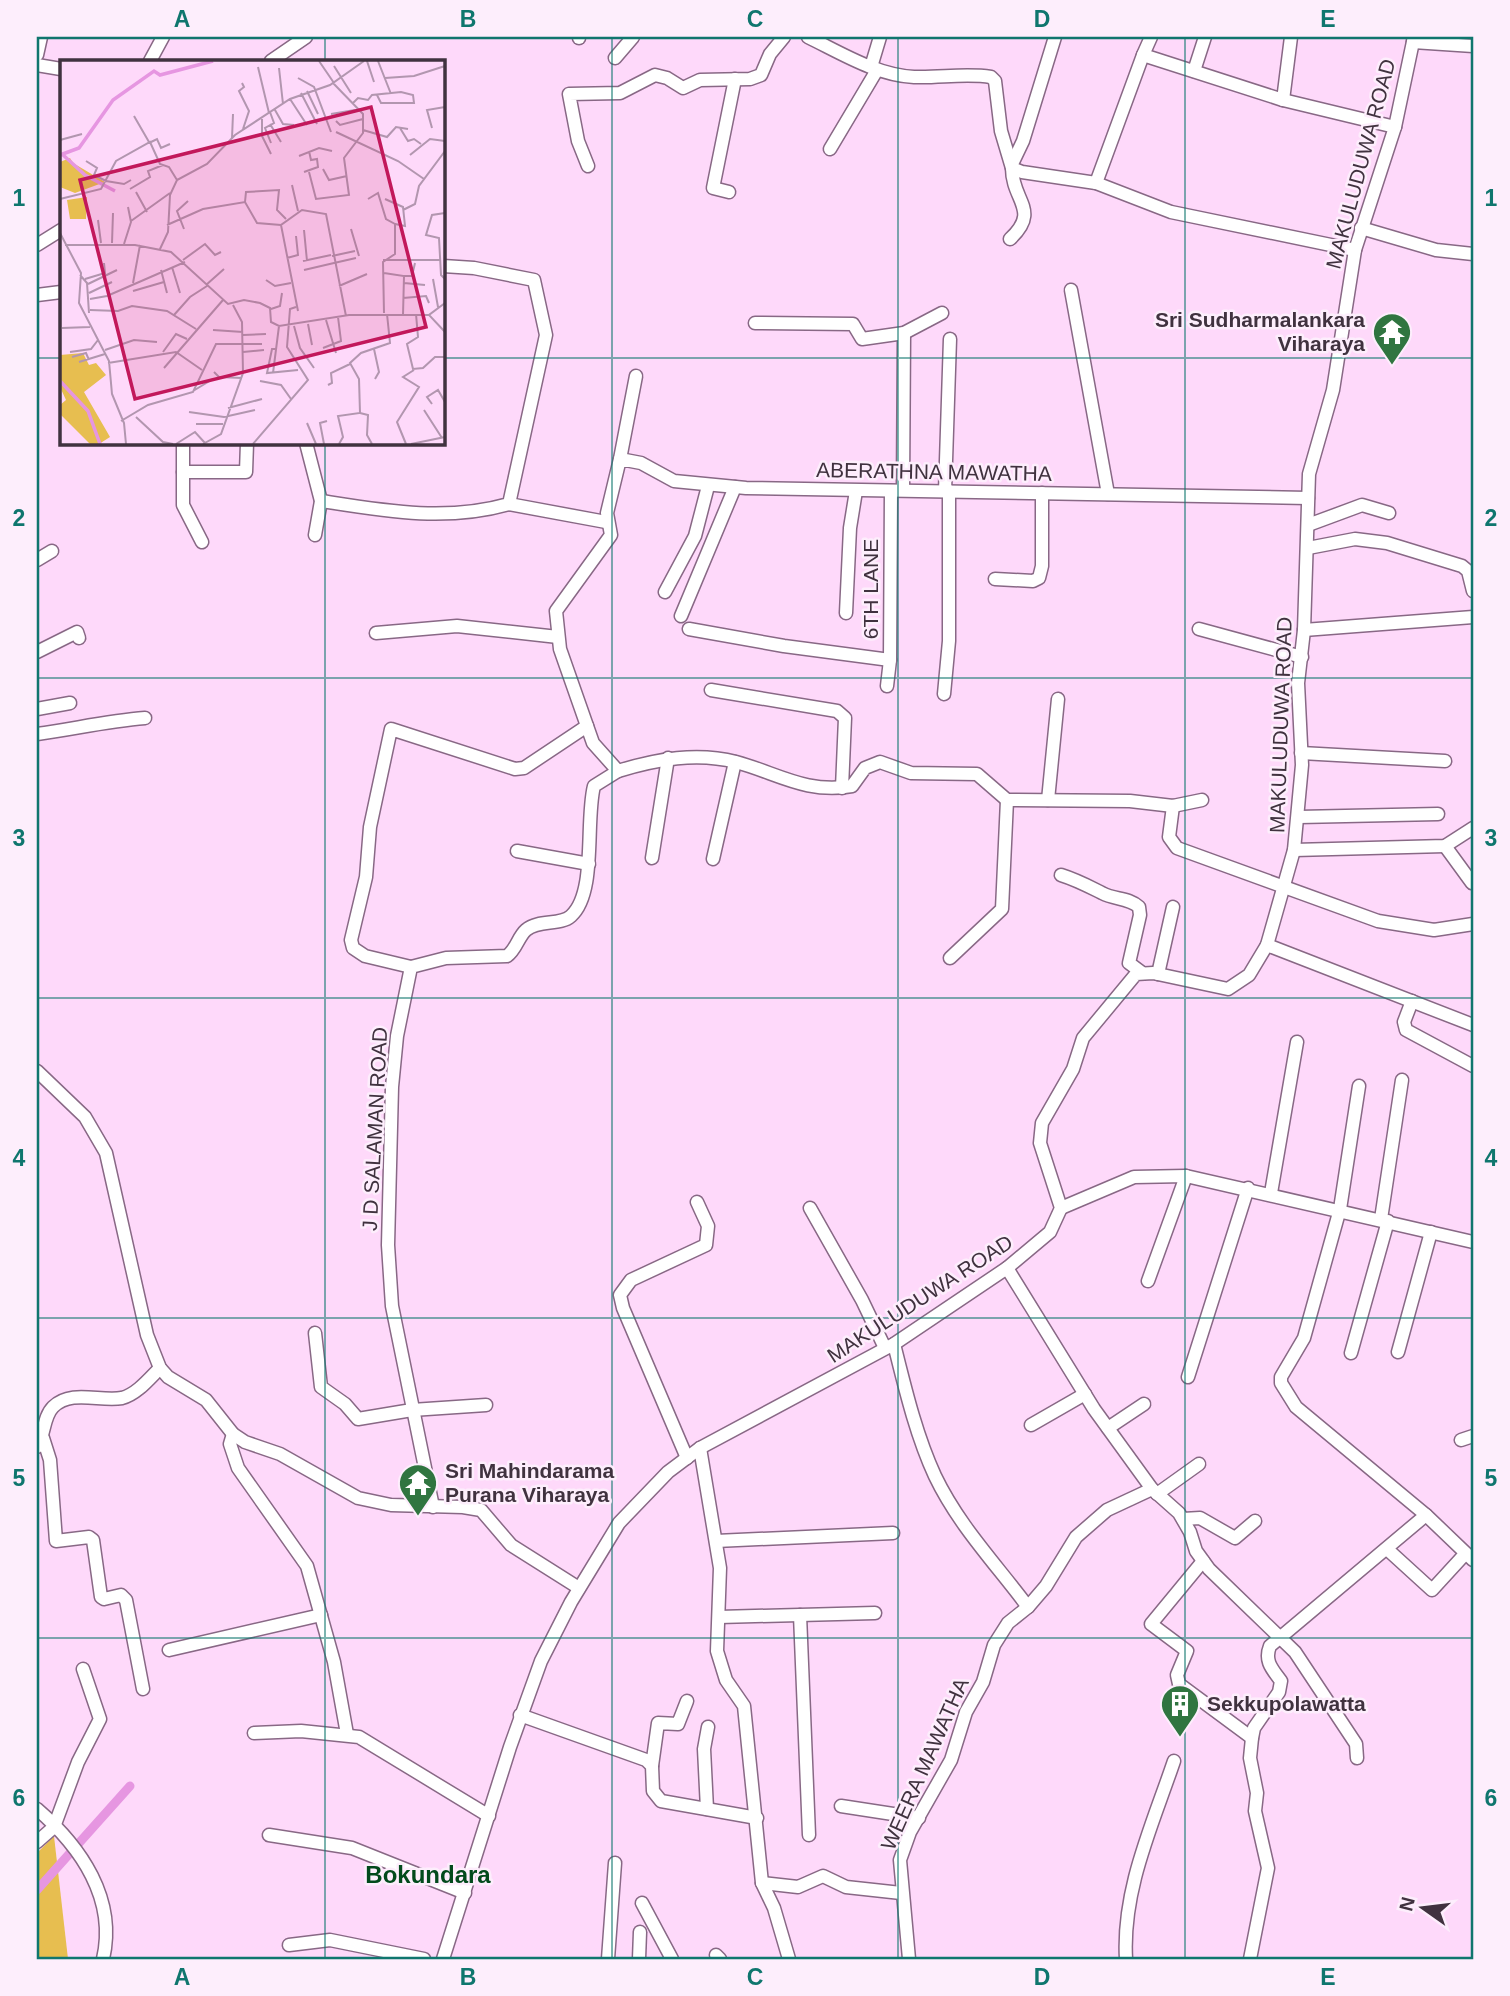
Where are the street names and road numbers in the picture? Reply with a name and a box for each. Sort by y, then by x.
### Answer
street label: MAKULUDUWA ROAD [1321,56,1400,271]
street label: ABERATHNA MAWATHA [816,458,1052,485]
street label: 6TH LANE [859,539,882,639]
street label: MAKULUDUWA ROAD [1265,617,1296,833]
street label: J D SALAMAN ROAD [358,1026,391,1232]
street label: MAKULUDUWA ROAD [823,1230,1017,1367]
street label: WEERA MAWATHA [876,1674,973,1853]

